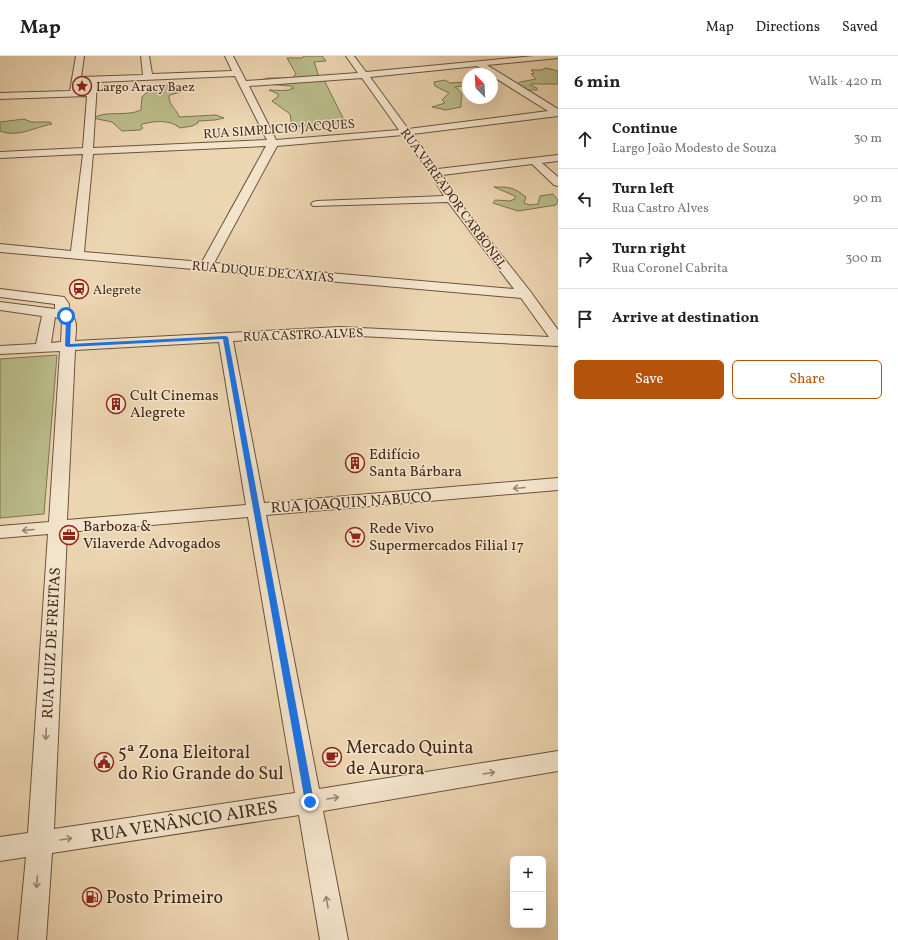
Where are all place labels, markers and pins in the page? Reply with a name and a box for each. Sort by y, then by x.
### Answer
place icon: Largo Aracy Baez [71,75,93,97]
place label: Largo Aracy Baez [96,79,195,97]
station icon: Alegrete [68,278,90,300]
place label: Alegrete [93,282,141,300]
place label: Cult Cinemas Alegrete [130,386,219,424]
building icon: Cult Cinemas Alegrete [105,393,127,415]
place label: Edifício Santa Bárbara [369,445,462,483]
building icon: Edifício Santa Bárbara [344,452,366,474]
place label: Barboza & Vilaverde Advogados [83,517,221,555]
place label: Rede Vivo Supermercados Filial 17 [369,519,524,557]
office icon: Barboza & Vilaverde Advogados [58,524,80,546]
supermarket icon: Rede Vivo Supermercados Filial 17 [344,526,366,548]
place label: Mercado Quinta de Aurora [346,736,474,782]
place label: 5ª Zona Eleitoral do Rio Grande do Sul [118,741,284,787]
cafe icon: Mercado Quinta de Aurora [321,746,343,768]
public building icon: 5ª Zona Eleitoral do Rio Grande do Sul [93,751,115,773]
fuel station icon: Posto Primeiro [81,886,103,908]
place label: Posto Primeiro [106,886,223,911]

